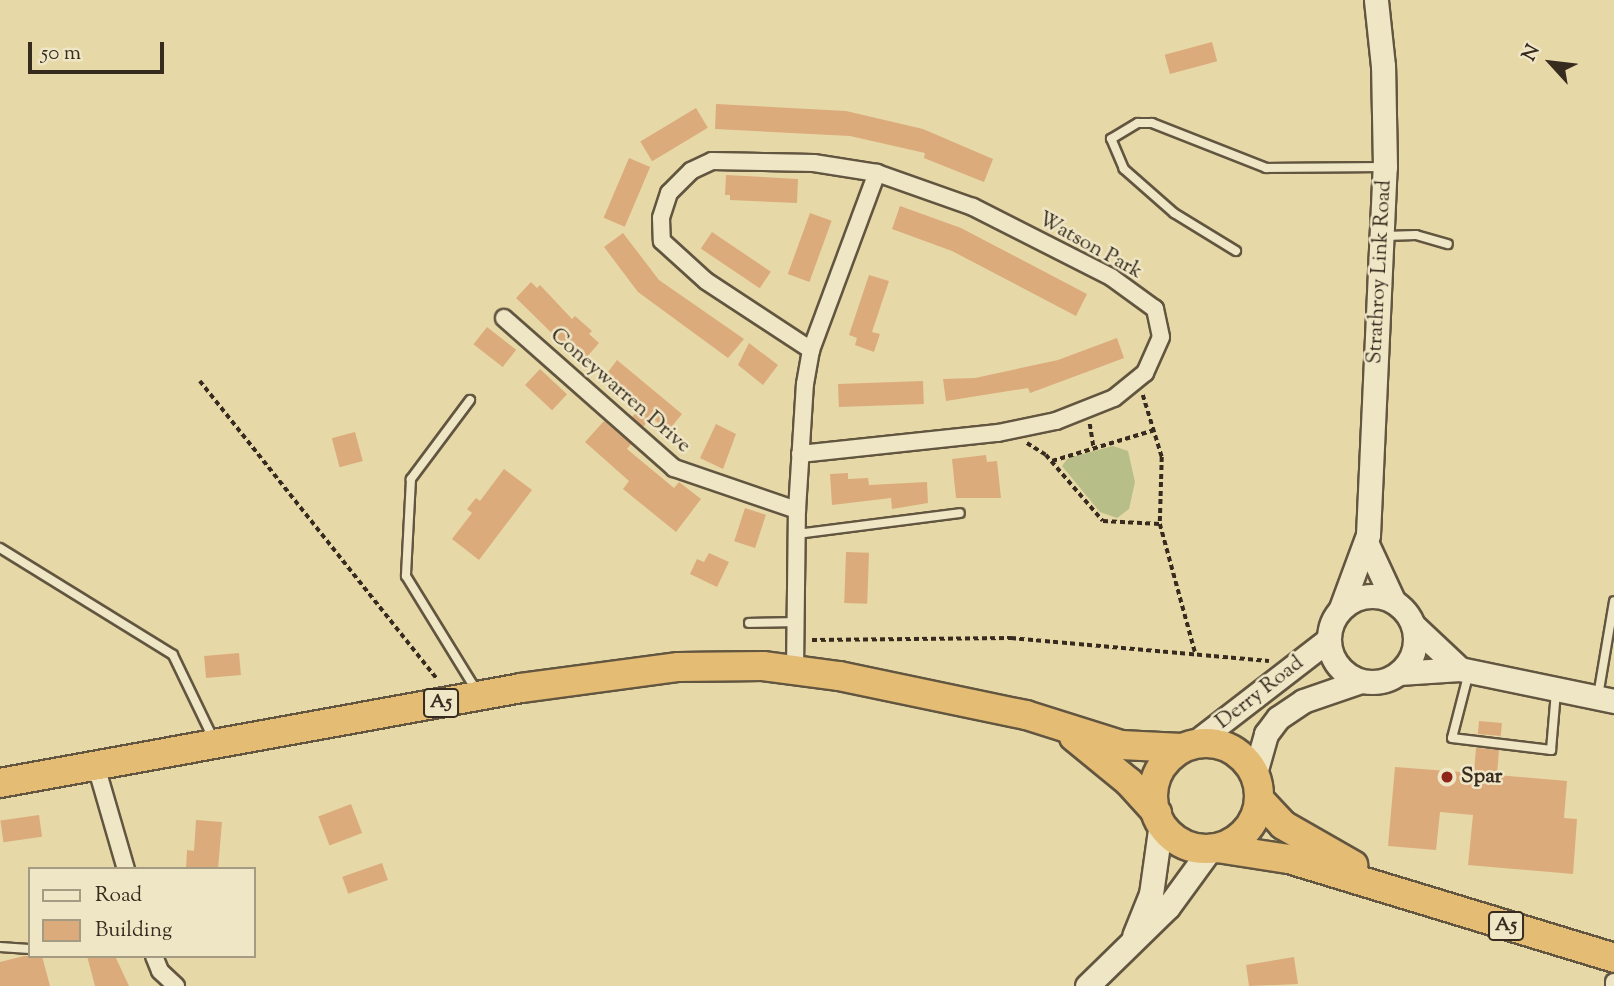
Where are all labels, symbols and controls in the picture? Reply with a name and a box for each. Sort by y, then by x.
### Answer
scale bar [32,28,168,72]
north arrow [1516,28,1586,98]
text: 50 m [41,39,81,69]
text: N [1516,40,1547,66]
street label: Strathroy Link Road [1363,179,1397,365]
street label: Watson Park [1033,207,1147,285]
street label: Coneywarren Drive [545,323,695,459]
street label: Derry Road [1211,651,1309,735]
road number: A5 [422,688,460,718]
place label: Spar [1461,764,1502,790]
marker: Spar [1439,769,1455,785]
legend [28,867,256,958]
text: Road [95,881,142,911]
road number: A5 [1487,910,1525,942]
text: Building [95,916,172,946]

